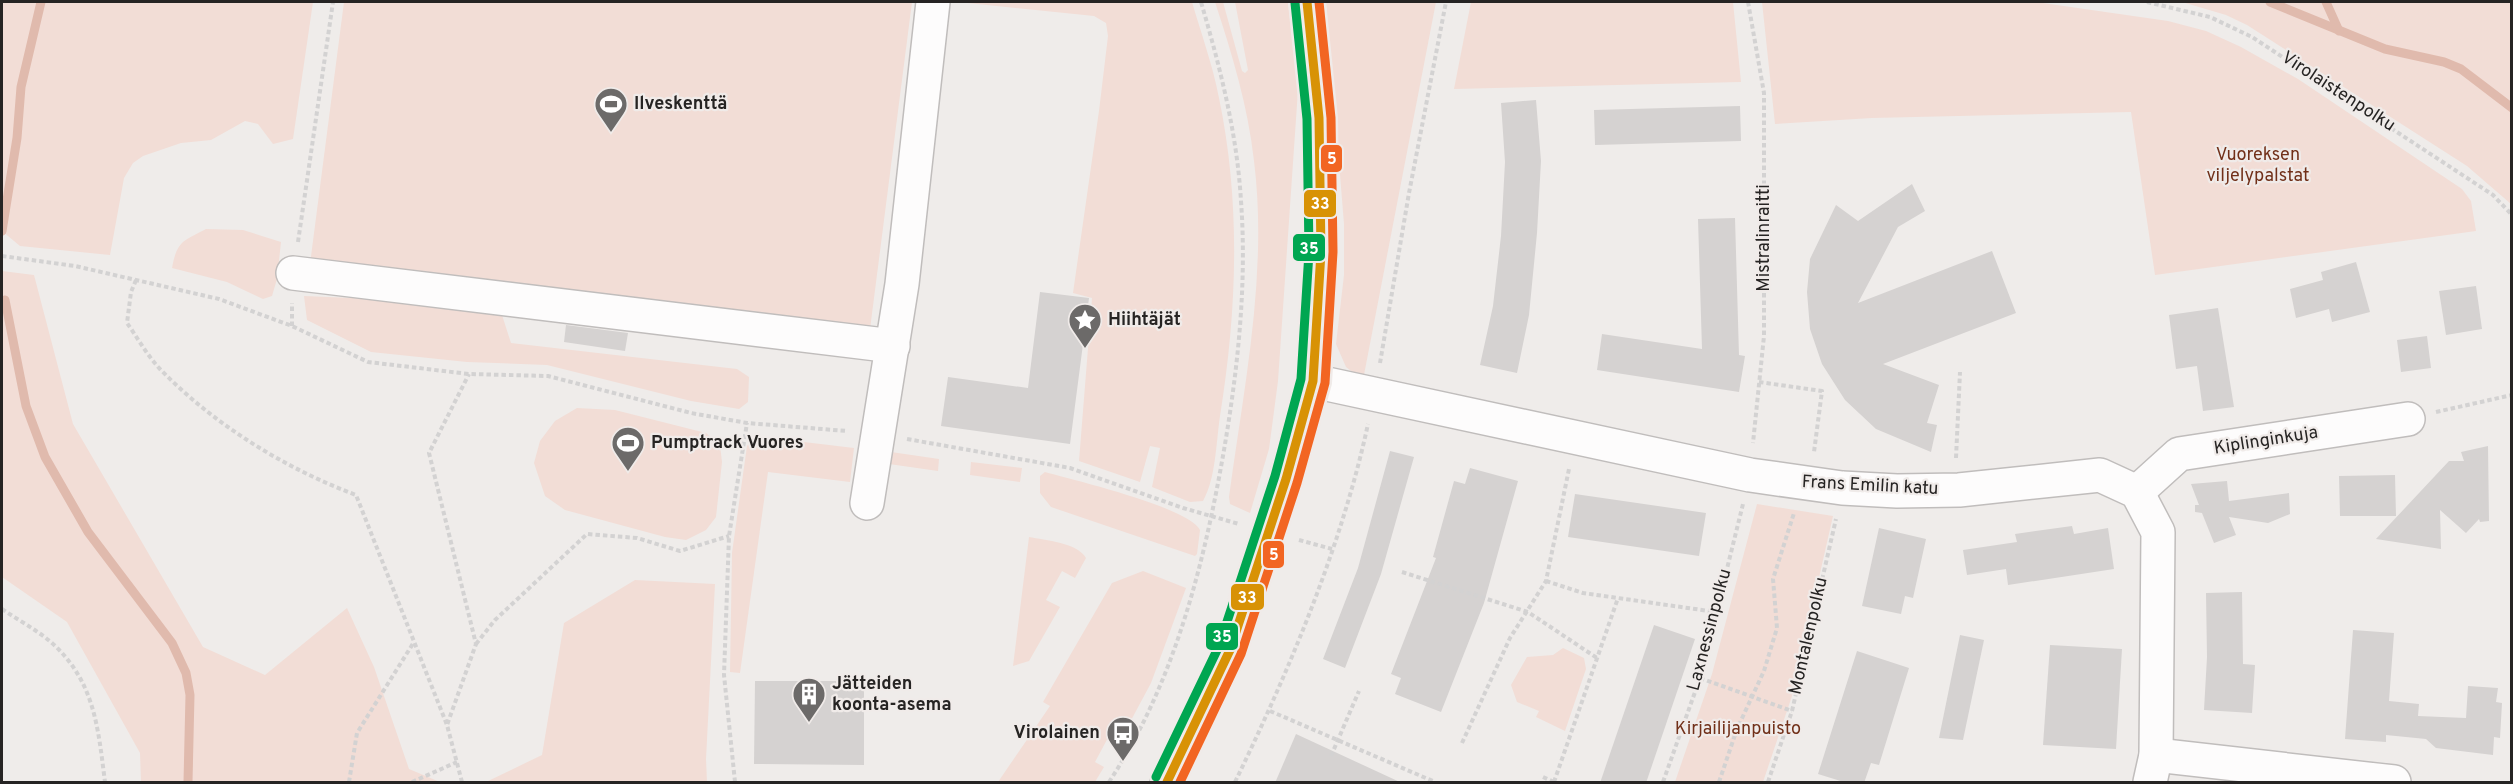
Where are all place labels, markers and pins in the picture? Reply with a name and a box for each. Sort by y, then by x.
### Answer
sports icon: Ilveskenttä [593,86,629,133]
place label: Ilveskenttä [634,93,727,116]
place icon: Hiihtäjät [1067,302,1103,349]
place label: Hiihtäjät [1108,309,1181,332]
sports icon: Pumptrack Vuores [610,425,646,472]
place label: Pumptrack Vuores [651,432,804,455]
place label: Jätteiden koonta-asema [832,673,951,717]
building icon: Jätteiden koonta-asema [791,676,827,723]
bus stop icon: Virolainen [1105,715,1141,762]
place label: Virolainen [1014,722,1100,745]

